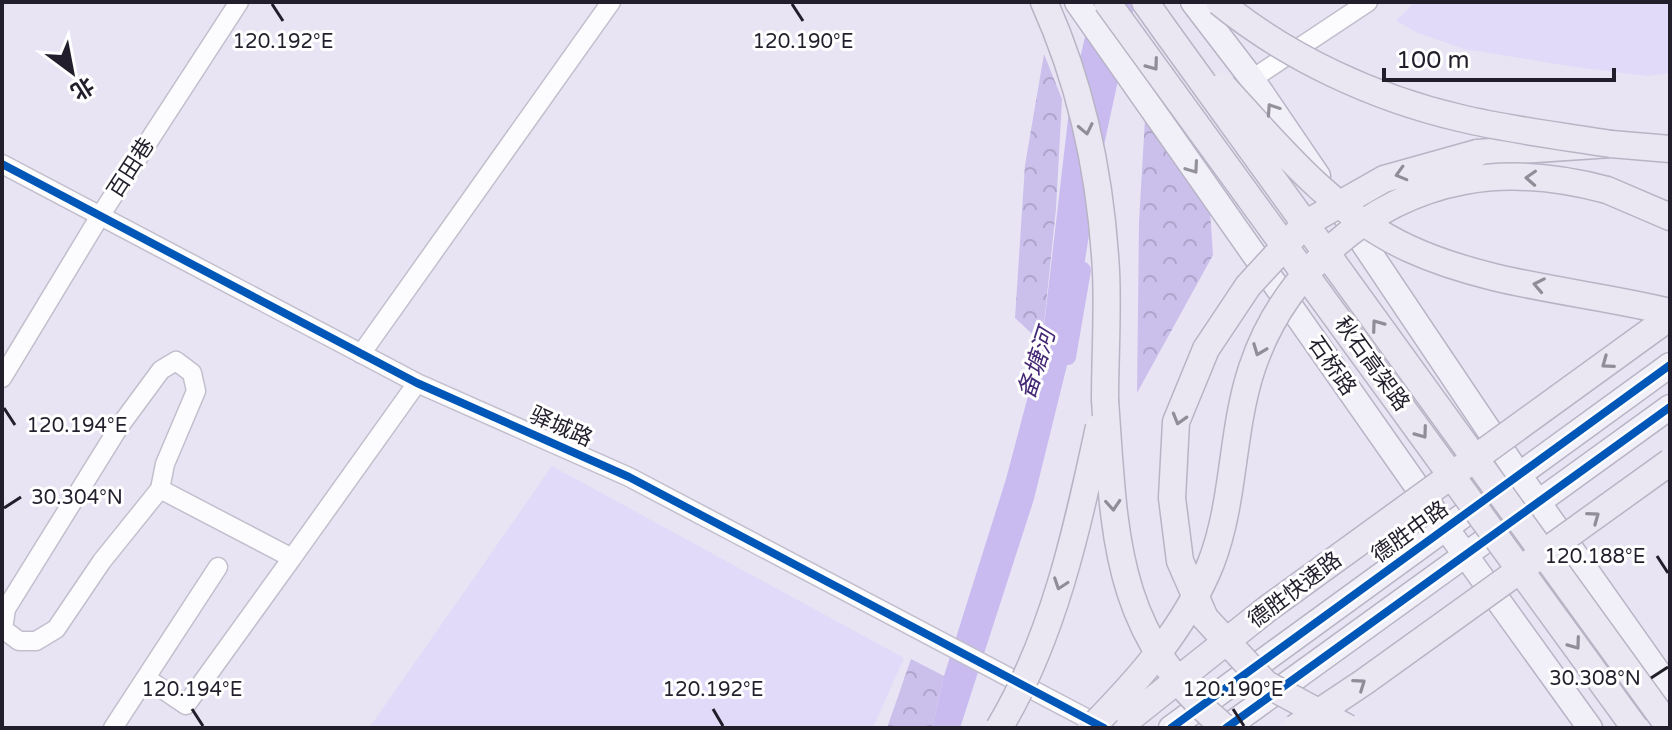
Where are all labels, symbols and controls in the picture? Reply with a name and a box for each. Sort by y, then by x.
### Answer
text: 120.192°E [233,30,333,54]
text: 120.190°E [753,30,853,54]
north arrow [32,32,112,112]
scale bar [1384,32,1614,82]
text: 100 m [1396,46,1470,75]
one-way arrow [1144,56,1158,71]
text: 北 [66,71,98,105]
one-way arrow [1267,103,1282,117]
one-way arrow [1077,122,1094,135]
street label: 百田巷 [102,133,160,203]
one-way arrow [1183,159,1198,173]
one-way arrow [1395,165,1409,181]
one-way arrow [1524,169,1537,186]
one-way arrow [1532,277,1546,294]
street label: 秋石高架路 [1329,312,1415,416]
one-way arrow [1372,319,1387,334]
water label: 备塘河 [1012,321,1063,403]
street label: 石桥路 [1302,332,1362,400]
one-way arrow [1252,342,1269,356]
one-way arrow [1601,353,1615,368]
street label: 驿城路 [526,402,596,452]
one-way arrow [1172,411,1188,425]
text: 120.194°E [27,414,127,438]
one-way arrow [1412,425,1427,439]
text: 30.304°N [31,486,123,510]
street label: 德胜中路 [1367,496,1453,568]
one-way arrow [1104,499,1121,512]
one-way arrow [1585,512,1599,527]
text: 120.188°E [1545,545,1645,569]
street label: 德胜快速路 [1243,547,1347,633]
one-way arrow [1054,577,1070,591]
one-way arrow [1565,635,1580,650]
text: 30.308°N [1549,667,1641,691]
text: 120.194°E [142,678,242,702]
text: 120.192°E [663,678,763,702]
text: 120.190°E [1183,678,1283,702]
one-way arrow [1351,679,1365,694]

